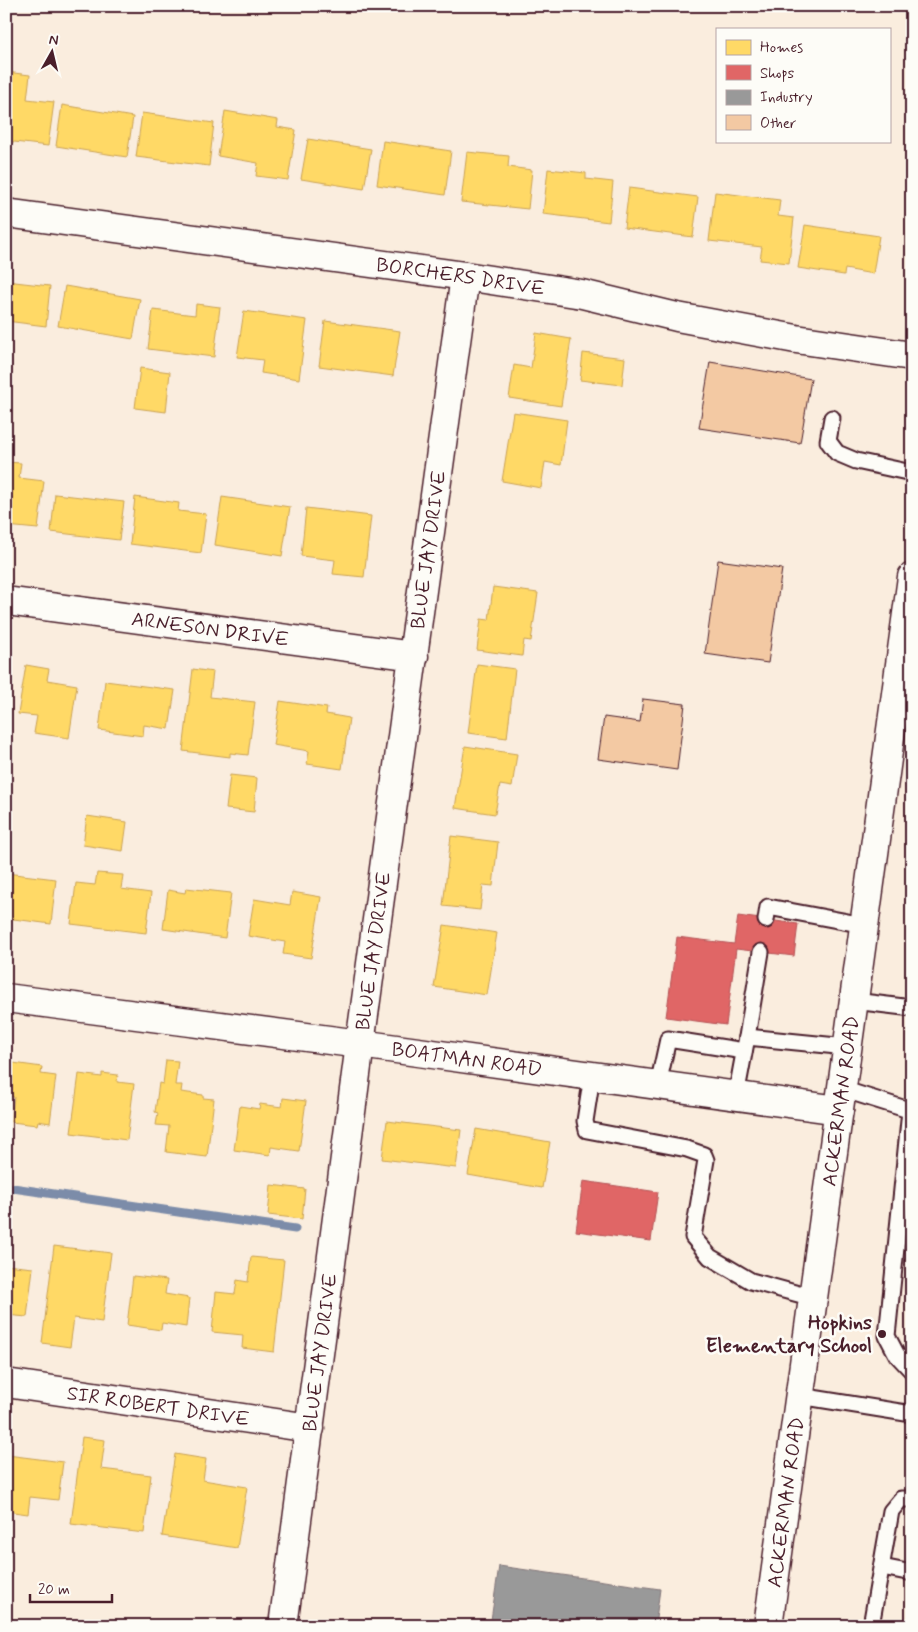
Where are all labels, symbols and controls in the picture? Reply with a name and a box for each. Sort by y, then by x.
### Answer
north arrow [28,28,78,78]
legend [716,28,890,142]
text: N [48,31,60,50]
text: Homes [760,38,803,58]
text: Shops [760,64,795,84]
text: Industry [760,88,813,108]
text: Other [760,114,796,134]
street label: BORCHERS DRIVE [374,252,547,303]
street label: BLUE JAY DRIVE [405,469,453,631]
street label: ARNESON DRIVE [130,606,290,654]
street label: BLUE JAY DRIVE [350,870,398,1032]
street label: ACKERMAN ROAD [817,1014,867,1188]
street label: BOATMAN ROAD [390,1037,544,1084]
street label: BLUE JAY DRIVE [297,1272,345,1434]
place label: Hopkins Elementary School [706,1310,872,1360]
marker: Hopkins Elementary School [876,1328,888,1340]
street label: SIR ROBERT DRIVE [65,1380,251,1434]
street label: ACKERMAN ROAD [761,1415,812,1589]
scale bar [30,1572,112,1604]
text: 20 m [38,1580,70,1600]

